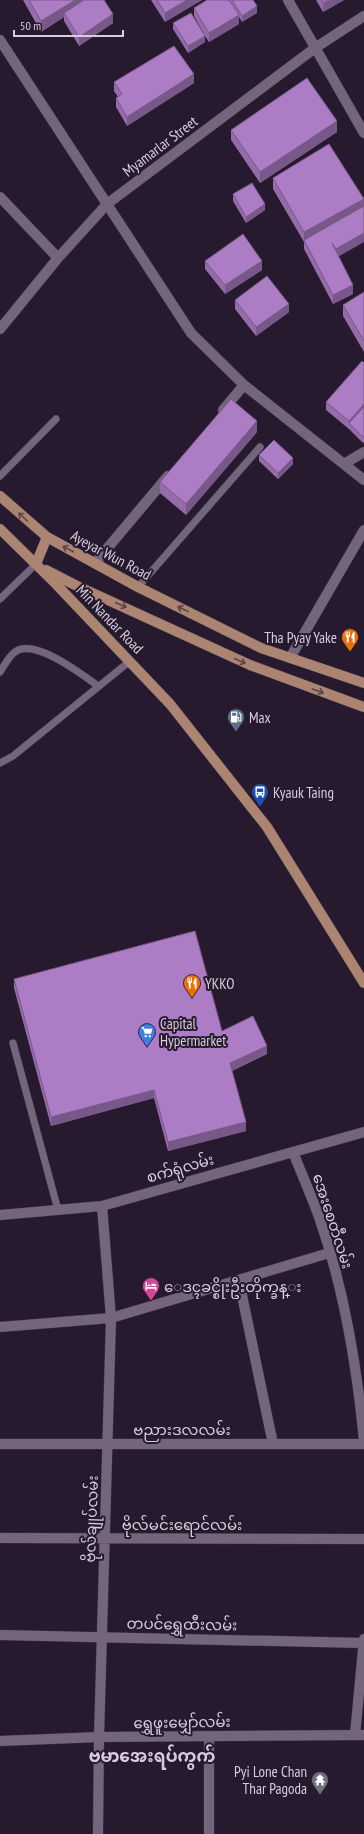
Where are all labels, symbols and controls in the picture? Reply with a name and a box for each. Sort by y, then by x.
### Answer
scale bar [14,12,123,38]
text: 50 m [20,18,41,33]
street label: Myamarlar Street [119,112,201,180]
one-way arrow [18,512,28,521]
street label: Ayeyar Wun Road [68,526,154,584]
one-way arrow [62,544,74,552]
street label: Min Nandar Road [72,581,148,657]
one-way arrow [115,602,127,609]
one-way arrow [177,605,189,612]
restaurant icon: Tha Pyay Yake [340,627,360,652]
place label: Tha Pyay Yake [264,628,337,647]
one-way arrow [233,658,245,665]
one-way arrow [312,687,324,695]
fuel station icon: Max [226,707,246,732]
place label: Max [249,708,271,727]
bus stop icon: Kyauk Taing [250,782,270,807]
place label: Kyauk Taing [273,783,334,802]
restaurant icon: YKKO [182,973,202,998]
place label: YKKO [205,974,235,993]
place label: Capital Hypermarket [160,1014,226,1050]
supermarket icon: Capital Hypermarket [137,1022,157,1047]
street label: စက်ရုံလမ်း [144,1149,217,1190]
street label: အေးစေတီလမ်း [309,1171,357,1271]
hotel icon: ေဒၚခင္စိုးဦးတိုက္ခန္း [141,1276,161,1301]
place label: ေဒၚခင္စိုးဦးတိုက္ခန္း [164,1277,302,1299]
street label: ဗညားဒလလမ်း [133,1420,231,1442]
street label: ဗိုလ်ချုပ်လမ်း [80,1475,105,1563]
street label: ဗိုလ်မင်းရောင်လမ်း [122,1515,242,1537]
street label: တပင်ရွှေထီးလမ်း [126,1614,237,1637]
street label: ရွှေဖူးမျှော်လမ်း [133,1712,231,1735]
district label: ဗမာအေးရပ်ကွက် [89,1744,215,1770]
place label: Pyi Lone Chan Thar Pagoda [234,1762,307,1798]
temple icon: Pyi Lone Chan Thar Pagoda [310,1770,330,1795]

